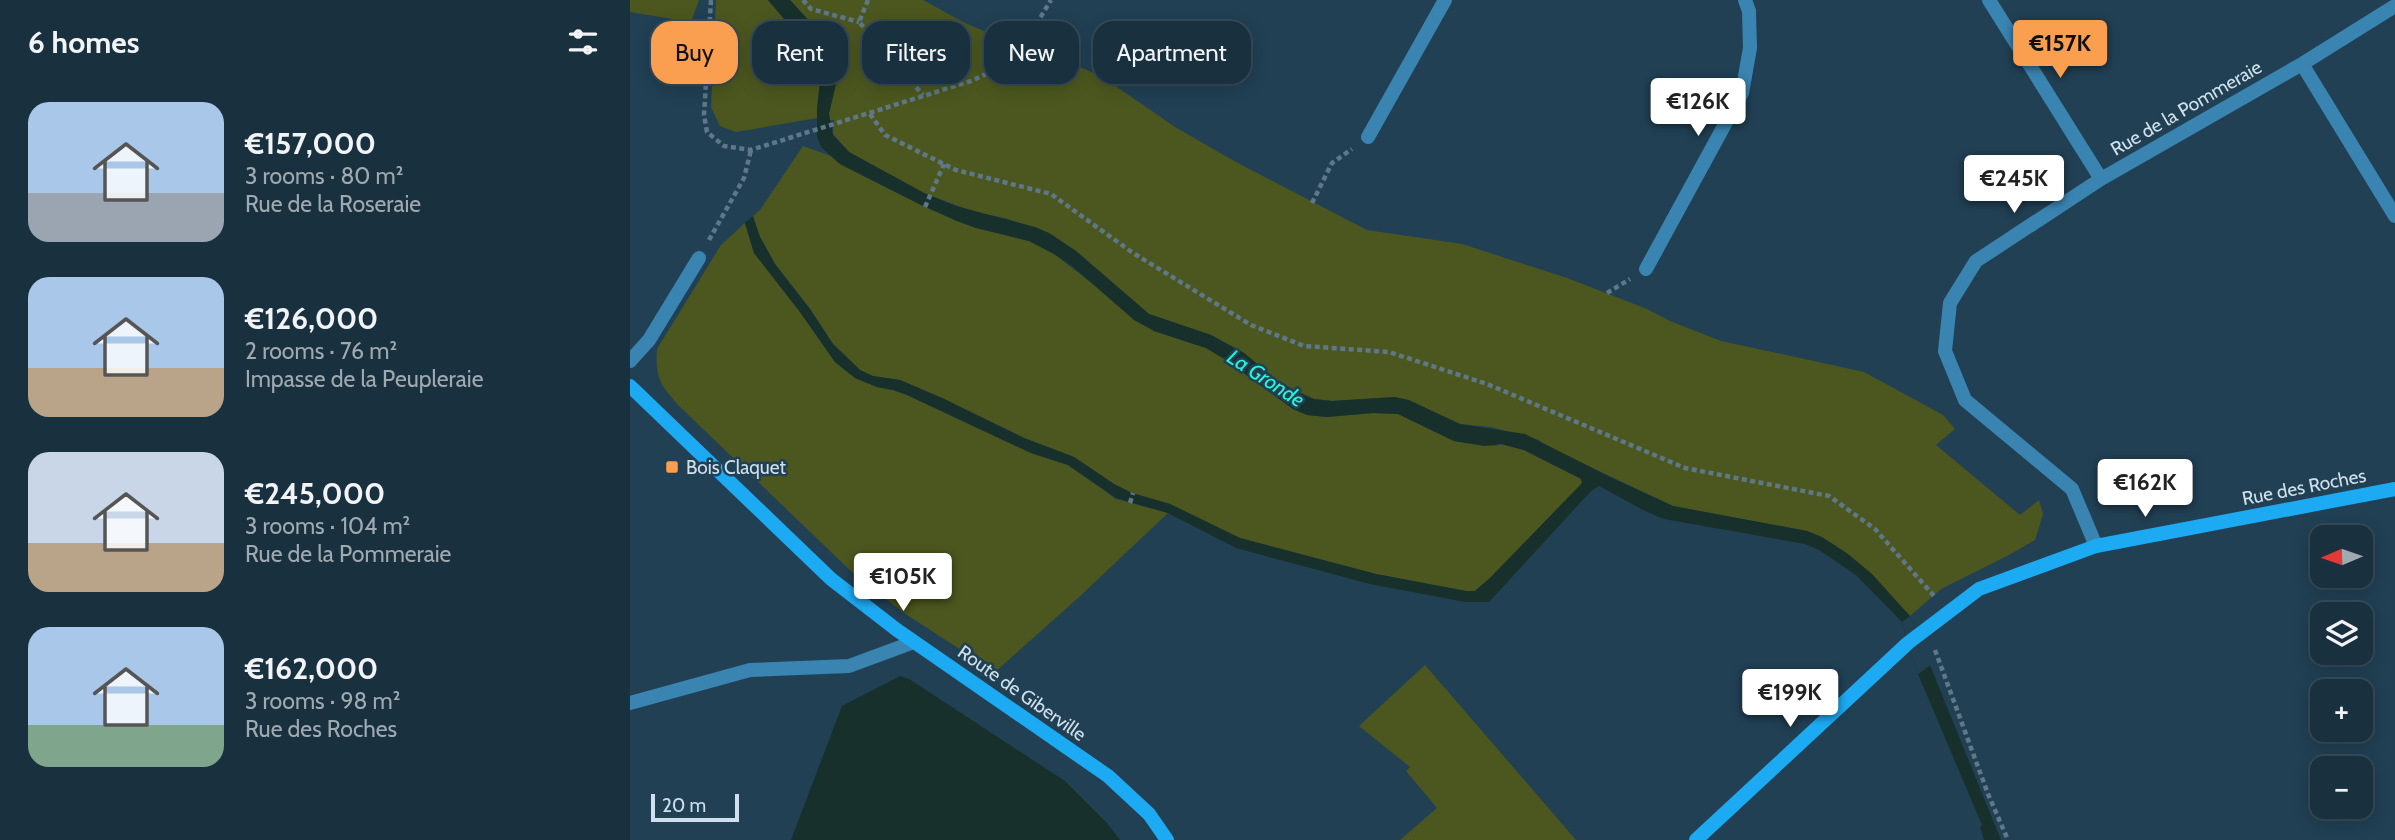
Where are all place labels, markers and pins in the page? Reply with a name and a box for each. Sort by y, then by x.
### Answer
pin: €157K [2011,20,2109,80]
pin: €126K [1649,78,1747,138]
pin: €245K [1965,156,2063,215]
place label: Bois Claquet [686,456,787,479]
marker: Bois Claquet [664,459,680,475]
pin: €162K [2096,460,2194,519]
pin: €105K [854,554,952,613]
pin: €199K [1741,670,1839,729]

